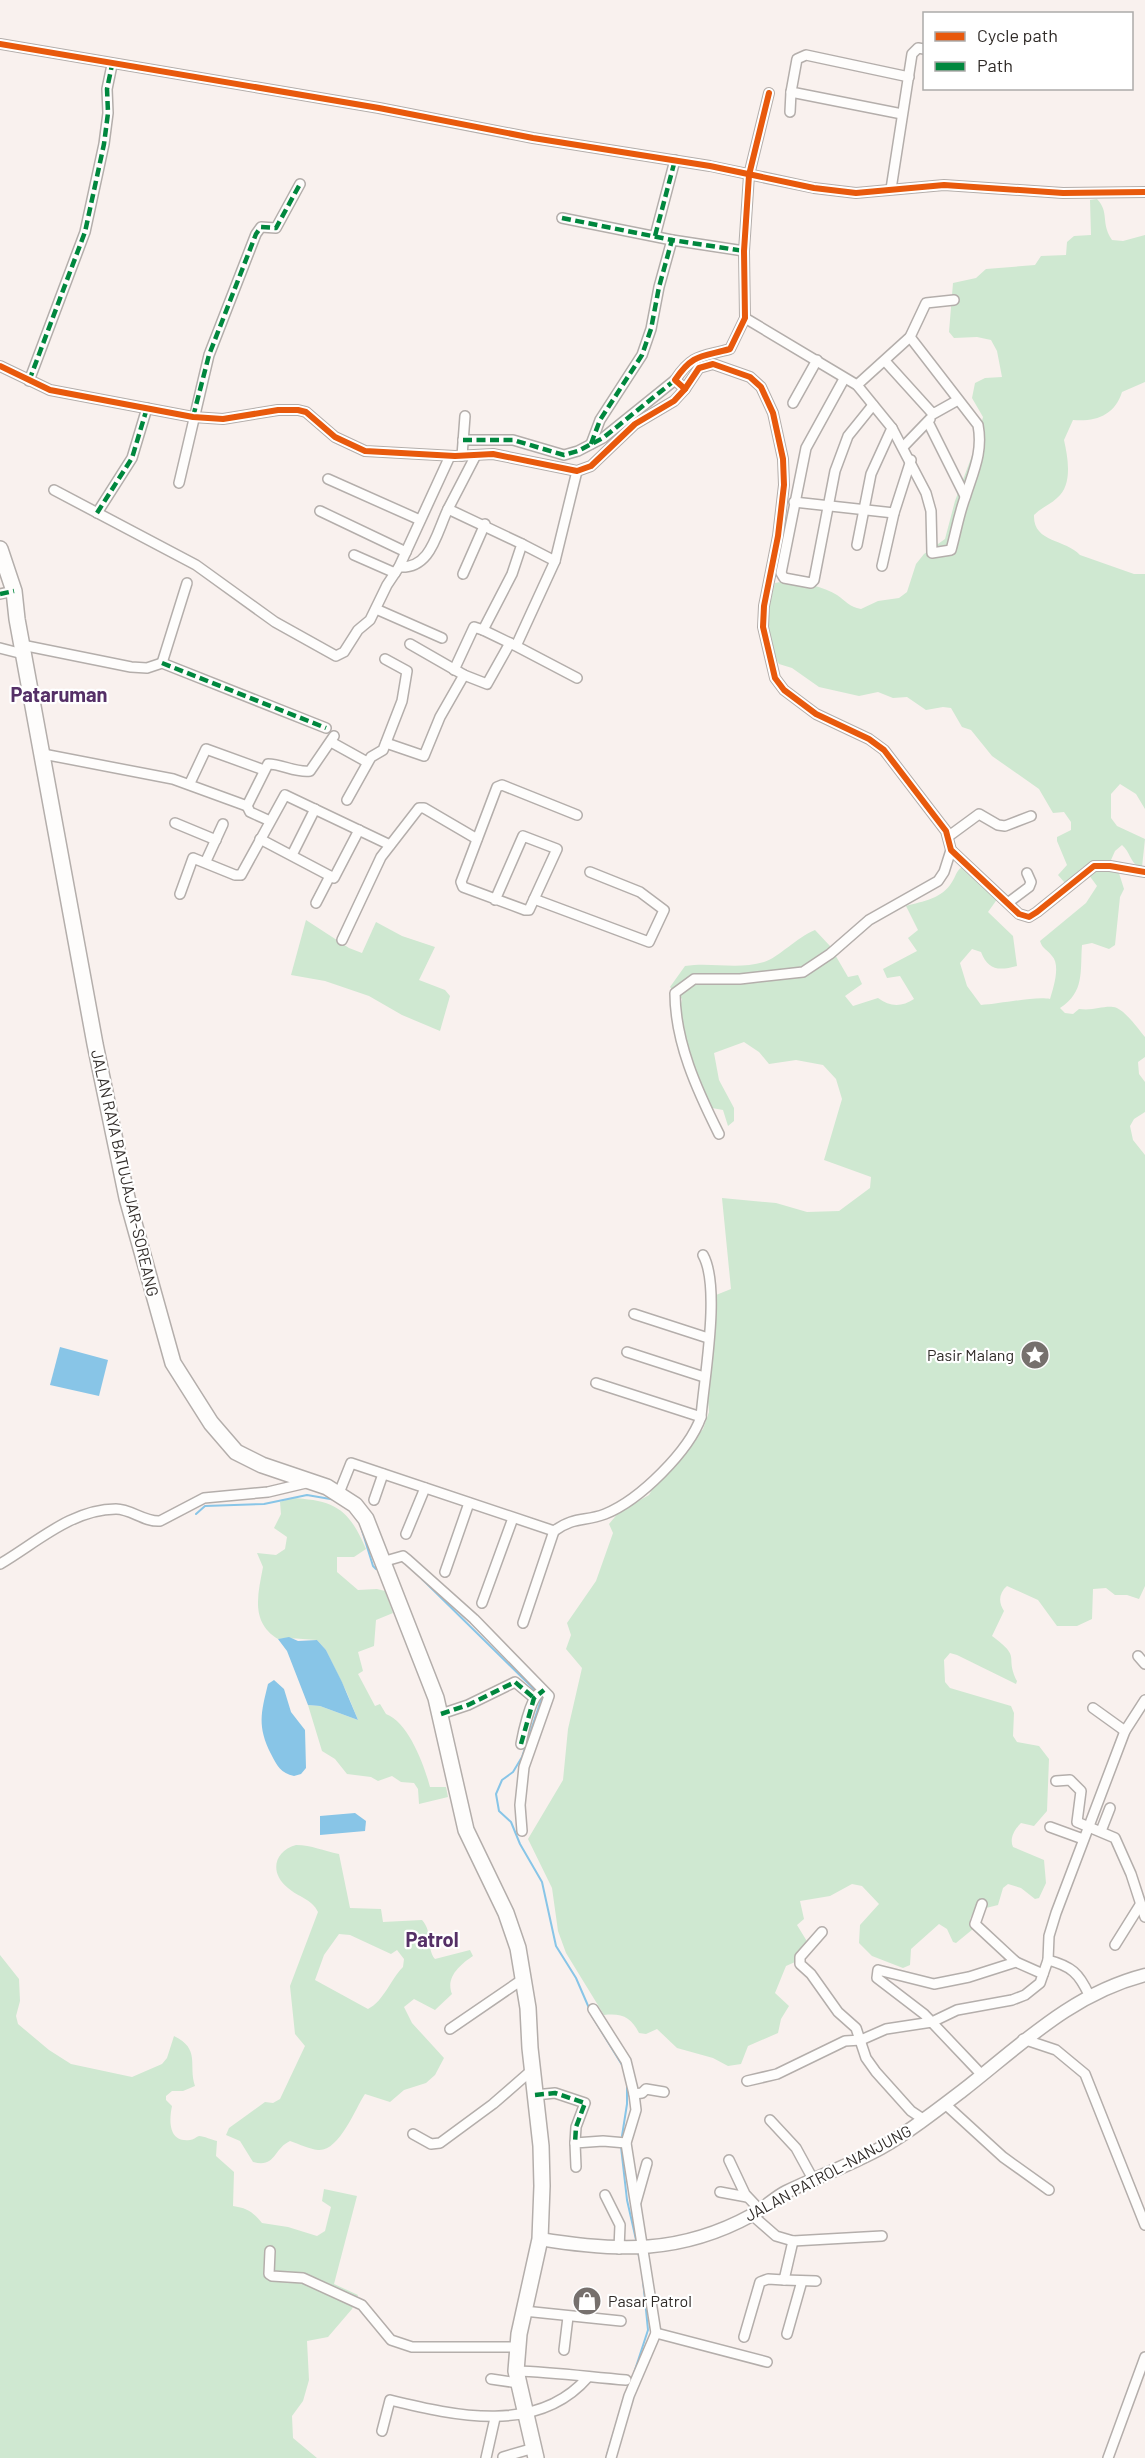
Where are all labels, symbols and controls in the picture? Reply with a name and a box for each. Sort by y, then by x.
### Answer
legend [923,12,1133,90]
text: Cycle path [977,24,1058,46]
text: Path [977,54,1013,76]
district label: Pataruman [10,682,108,706]
street label: JALAN RAYA BATUJAJAR-SOREANG [88,1048,163,1298]
place icon: Pasir Malang [1019,1339,1051,1371]
place label: Pasir Malang [927,1345,1014,1364]
district label: Patrol [405,1927,459,1951]
street label: JALAN PATROL-NANJUNG [741,2121,914,2225]
shop icon: Pasar Patrol [571,2285,603,2317]
place label: Pasar Patrol [608,2291,692,2310]

